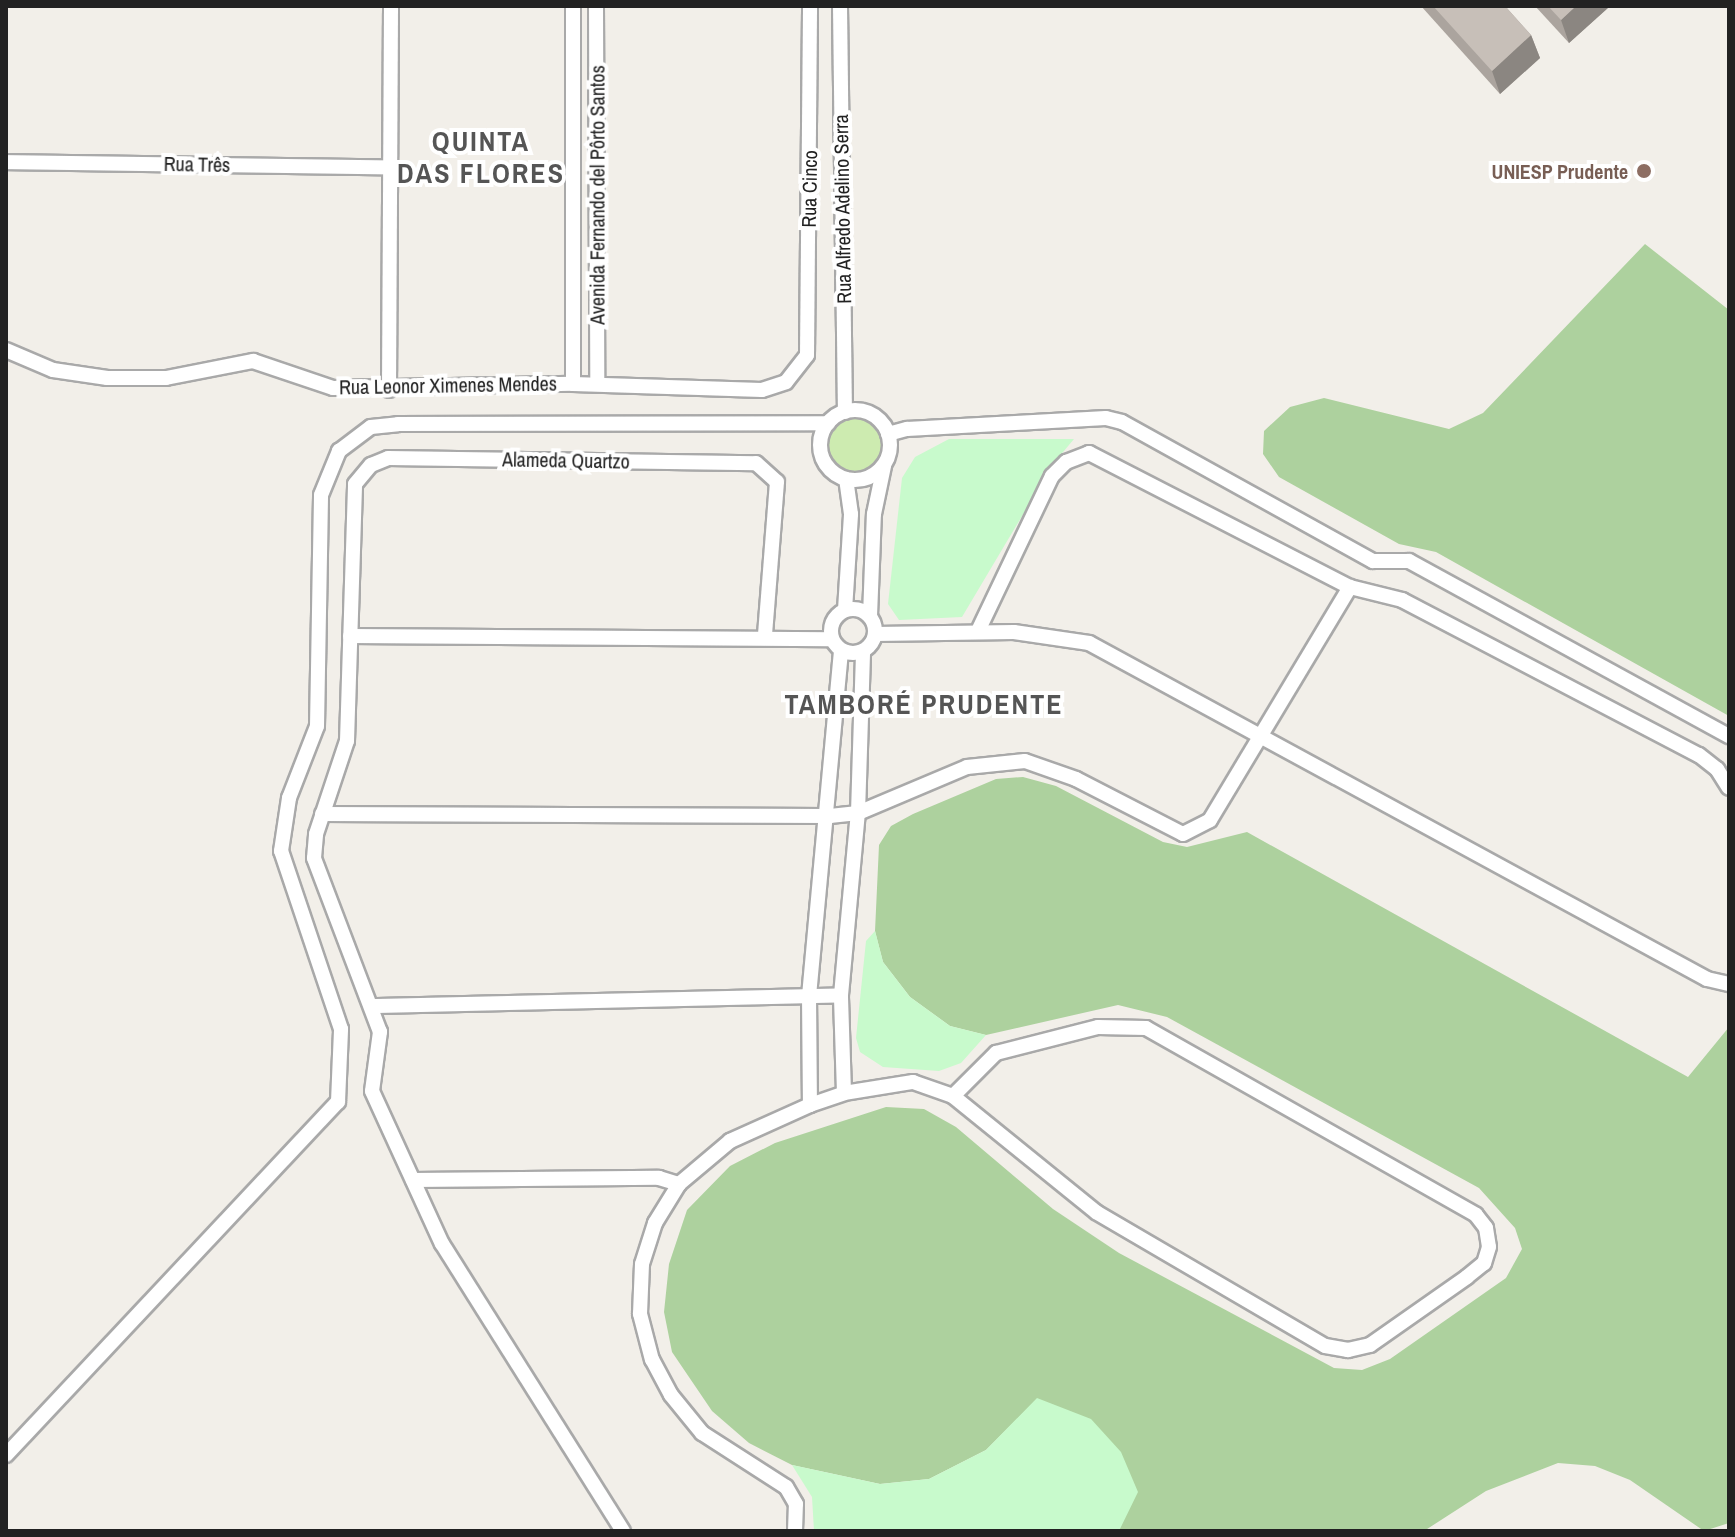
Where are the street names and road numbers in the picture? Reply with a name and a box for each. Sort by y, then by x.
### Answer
street label: Avenida Fernando del Pôrto Santos [585,65,609,325]
street label: Rua Alfredo Adelino Serra [828,113,856,305]
street label: Rua Cinco [796,150,822,228]
street label: Rua Três [163,151,231,177]
street label: Rua Leonor Ximenes Mendes [339,371,557,399]
street label: Alameda Quartzo [502,447,630,473]

